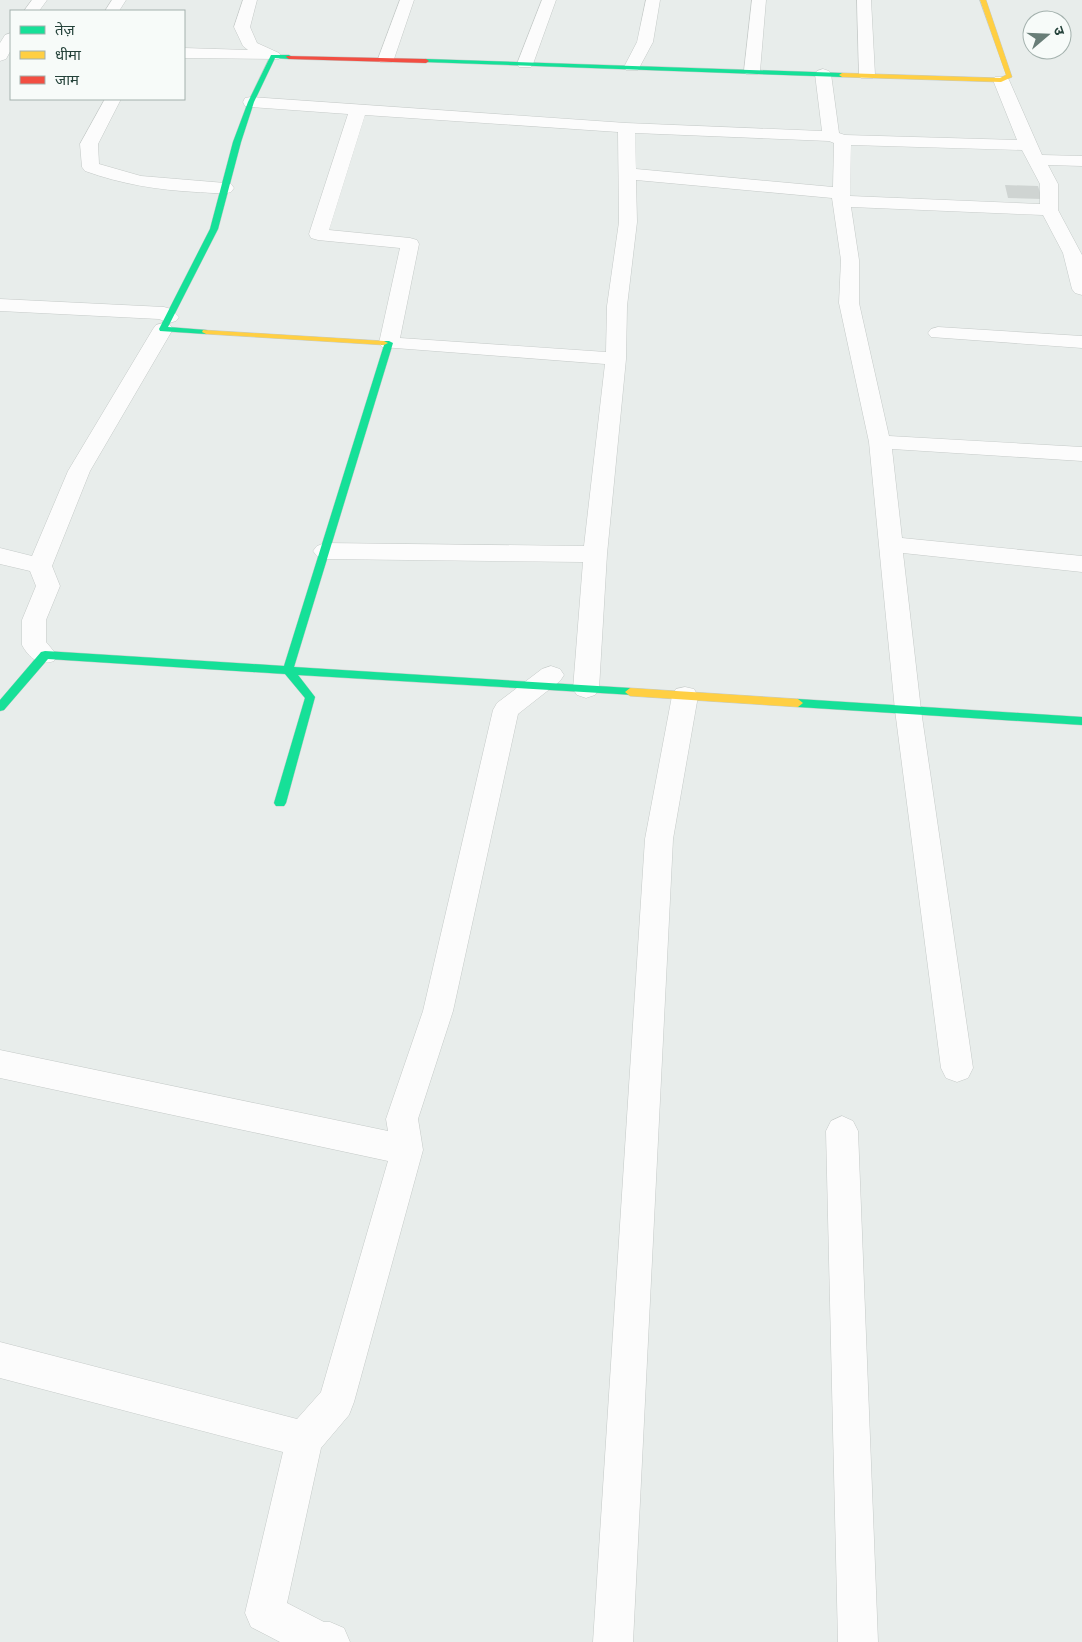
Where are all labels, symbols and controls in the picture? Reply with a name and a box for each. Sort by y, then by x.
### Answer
legend [10,10,185,100]
north arrow [1022,10,1072,60]
text: तेज़ [55,21,76,39]
text: उ [1049,24,1068,38]
text: धीमा [55,46,82,64]
text: जाम [55,71,80,89]

